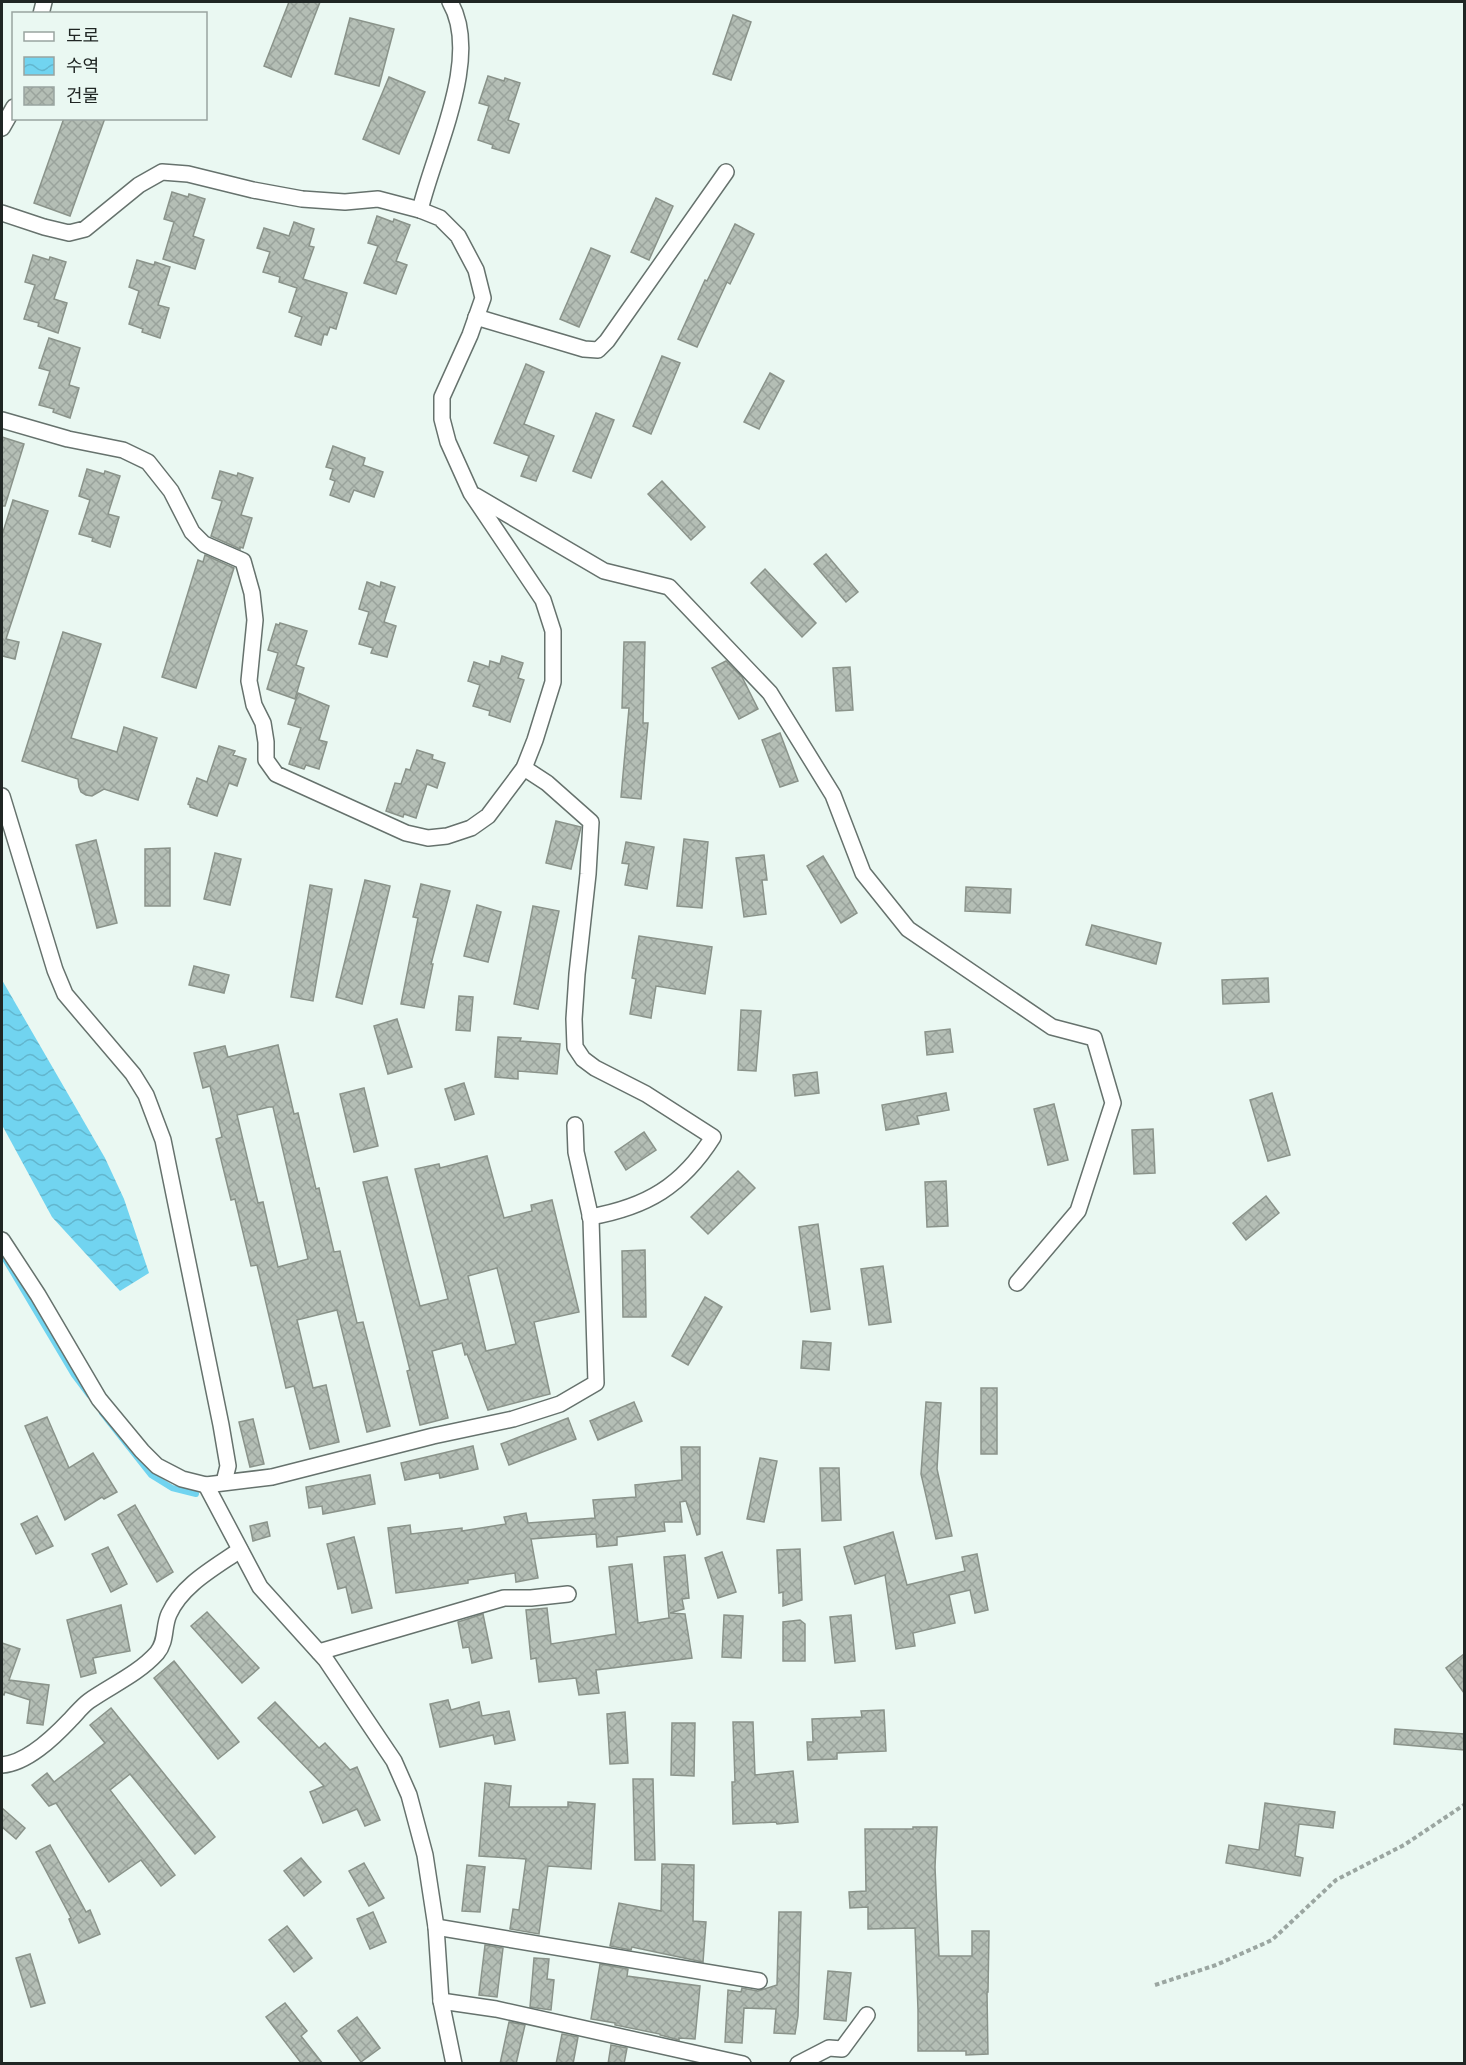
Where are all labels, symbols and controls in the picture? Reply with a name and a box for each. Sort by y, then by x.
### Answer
legend [12,12,207,120]
text: 도로 [66,24,99,46]
text: 수역 [66,54,99,76]
text: 건물 [66,84,99,106]

